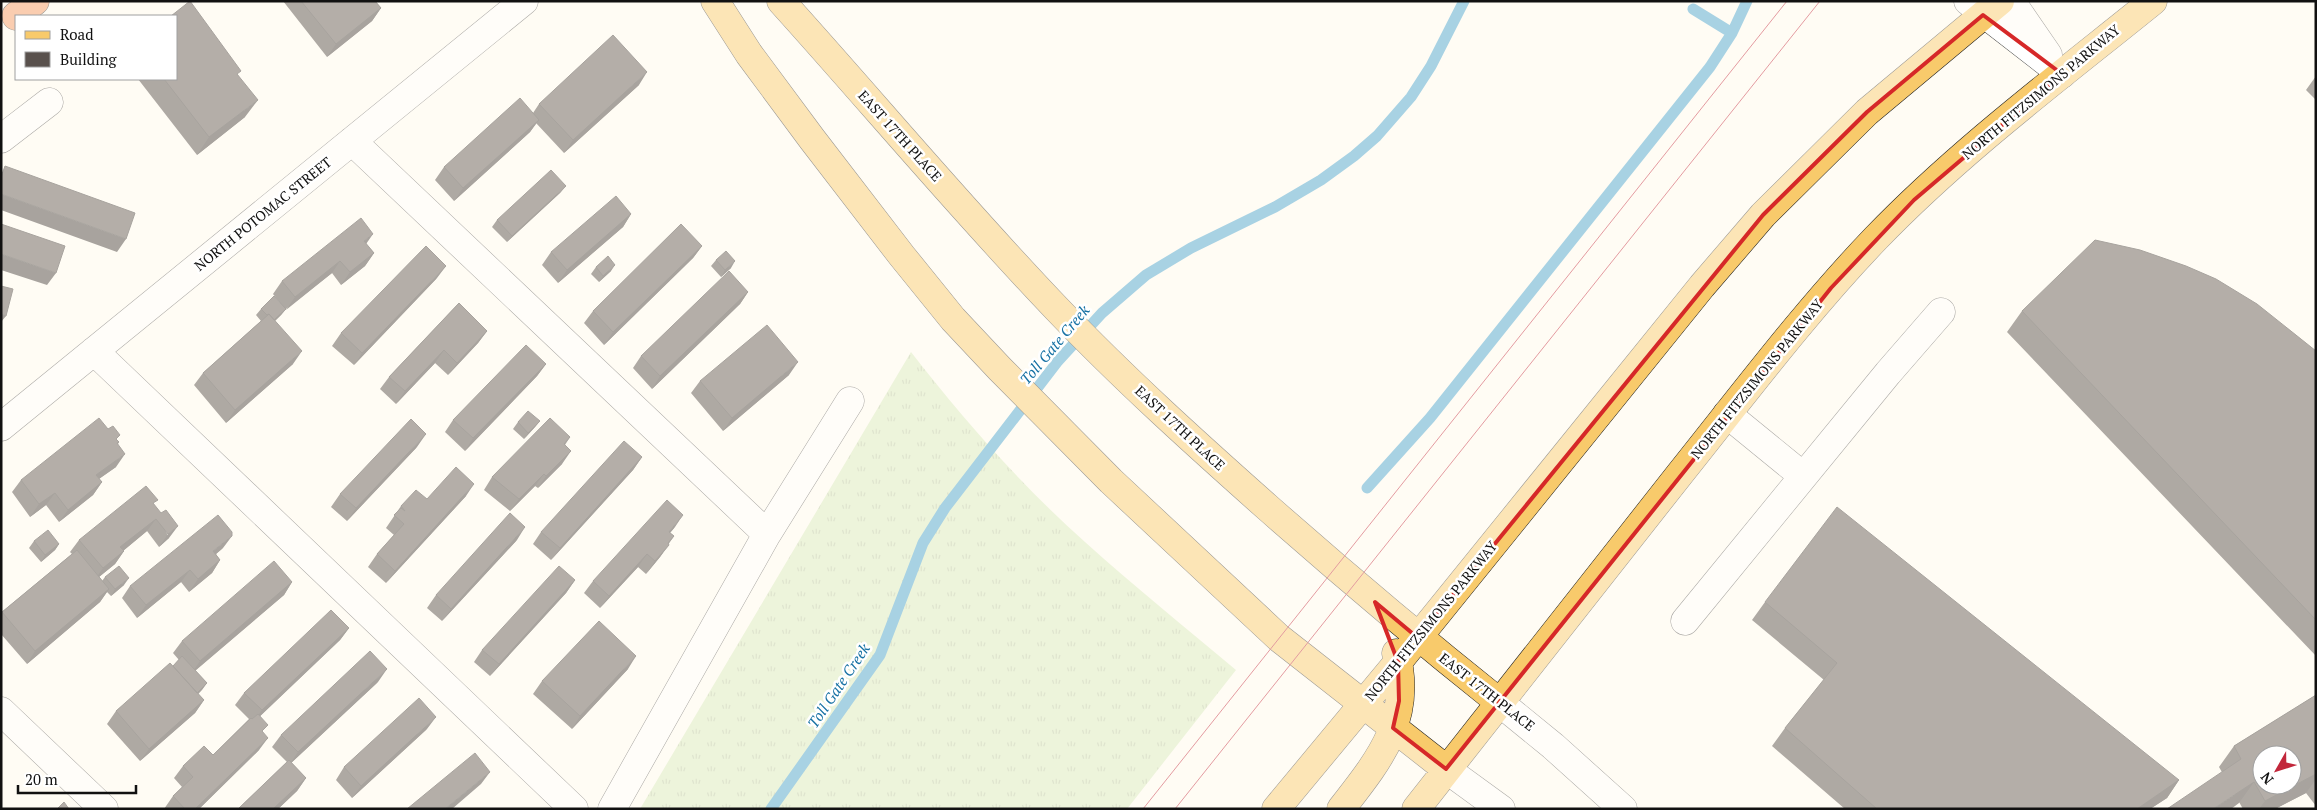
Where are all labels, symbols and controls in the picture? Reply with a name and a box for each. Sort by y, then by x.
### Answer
legend [15,15,178,80]
street label: NORTH FITZSIMONS PARKWAY [1958,19,2124,163]
text: Road [60,24,93,44]
text: Building [60,49,118,69]
street label: EAST 17TH PLACE [854,86,946,185]
street label: NORTH POTOMAC STREET [190,152,336,275]
street label: NORTH FITZSIMONS PARKWAY [1686,294,1828,463]
water label: Toll Gate Creek [1015,300,1094,388]
street label: EAST 17TH PLACE [1131,381,1229,474]
street label: NORTH FITZSIMONS PARKWAY [1360,536,1502,705]
water label: Toll Gate Creek [802,639,874,732]
street label: EAST 17TH PLACE [1436,648,1539,735]
north arrow [2252,745,2302,795]
scale bar [18,762,135,794]
text: N [2256,768,2277,789]
text: 20 m [25,769,58,789]

